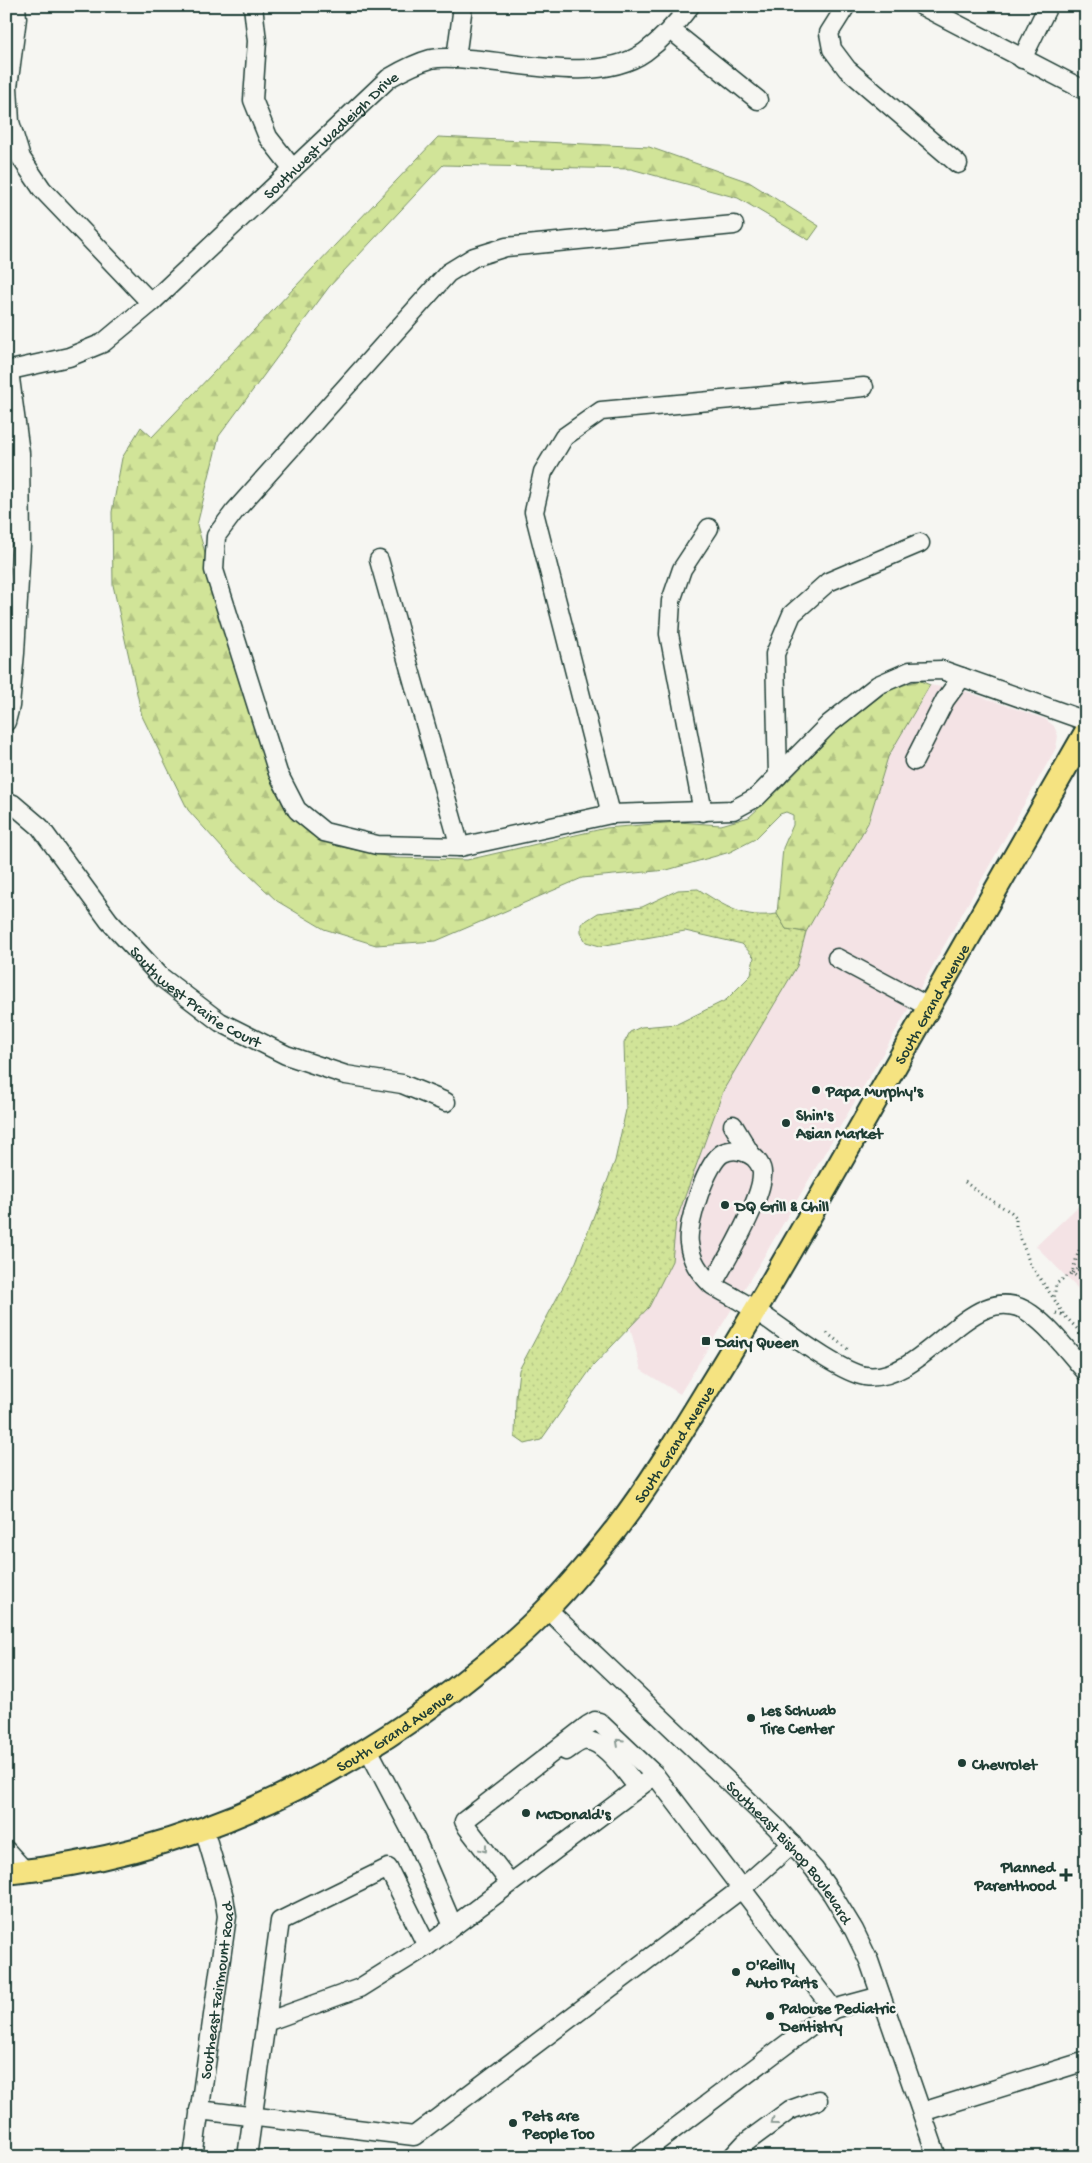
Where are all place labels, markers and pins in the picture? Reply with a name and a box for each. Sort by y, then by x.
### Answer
marker: Papa Murphy's [810,1084,822,1096]
place label: Papa Murphy's [825,1084,924,1103]
place label: Shin's Asian Market [795,1108,884,1145]
marker: Shin's Asian Market [780,1117,792,1129]
marker: DQ Grill & Chill [719,1199,731,1211]
place label: DQ Grill & Chill [733,1199,829,1218]
marker: Dairy Queen [700,1335,712,1347]
place label: Dairy Queen [714,1335,799,1354]
place label: Les Schwab Tire Center [759,1703,837,1740]
marker: Les Schwab Tire Center [745,1712,757,1724]
marker: Chevrolet [956,1757,968,1769]
place label: Chevrolet [971,1757,1038,1776]
marker: McDonald's [520,1807,532,1819]
place label: McDonald's [536,1807,612,1826]
place label: Planned Parenthood [974,1860,1057,1897]
marker: Planned Parenthood [1059,1868,1073,1882]
place label: O'Reilly Auto Parts [745,1957,818,1994]
marker: O'Reilly Auto Parts [730,1966,742,1978]
place label: Palouse Pediatric Dentistry [778,2001,896,2038]
marker: Palouse Pediatric Dentistry [764,2010,776,2022]
place label: Pets are People Too [522,2108,595,2145]
marker: Pets are People Too [507,2117,519,2129]

